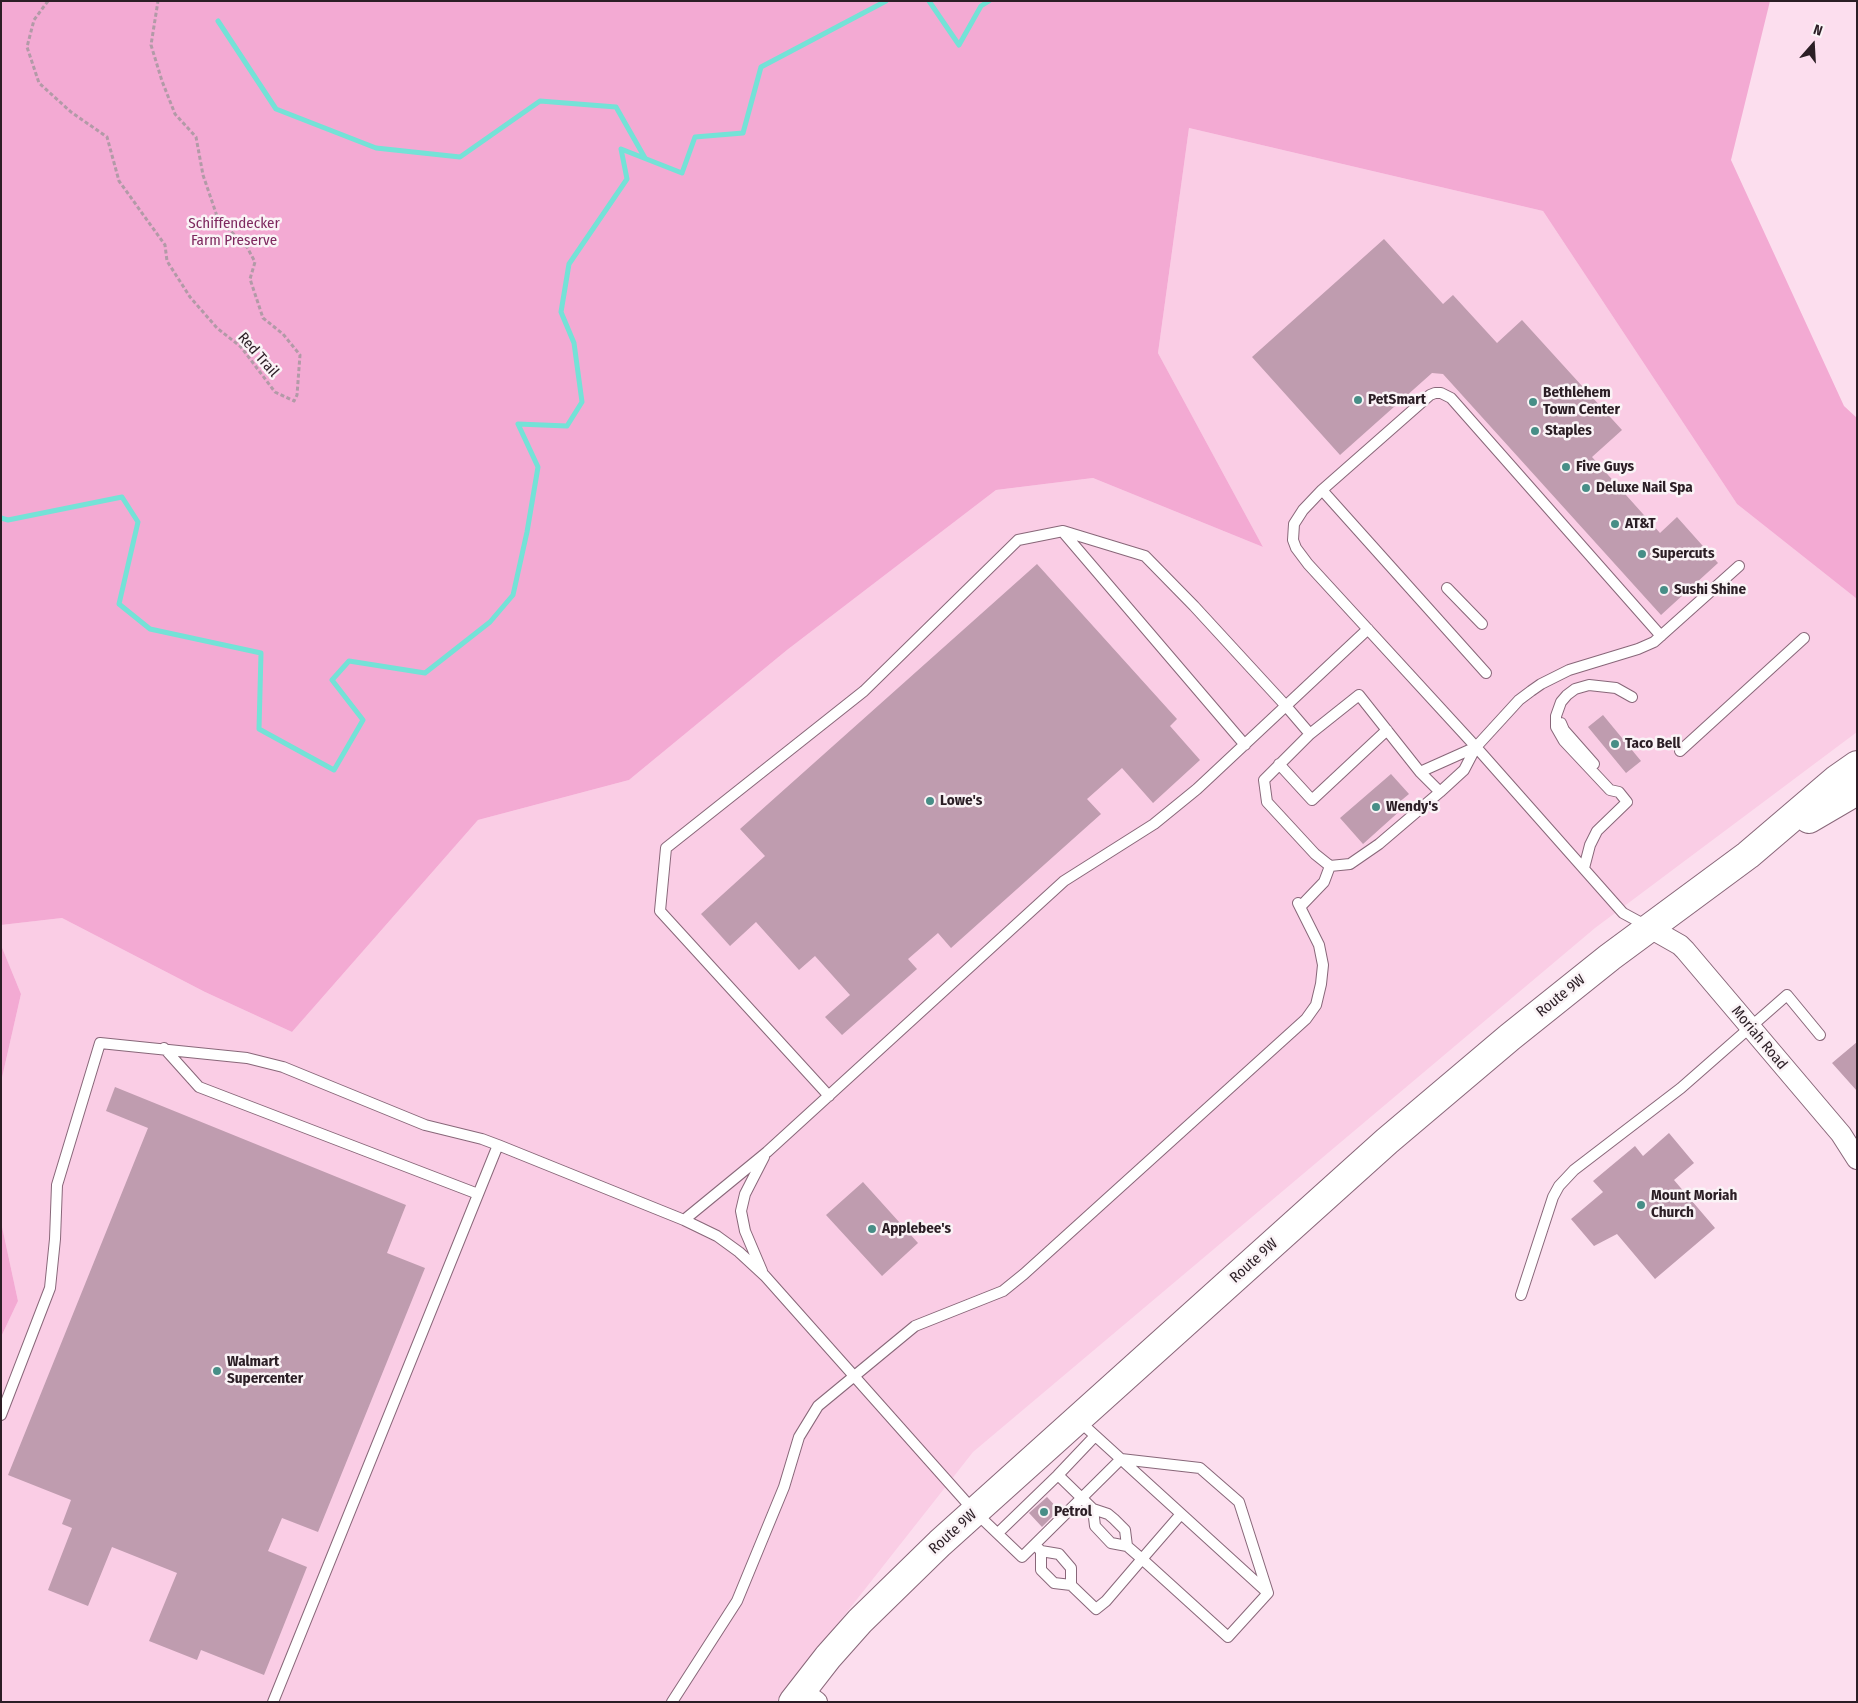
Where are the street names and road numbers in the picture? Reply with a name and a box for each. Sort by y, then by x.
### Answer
street label: Red Trail [234,329,282,381]
street label: Route 9W [1533,971,1589,1021]
street label: Moriah Road [1727,1003,1791,1073]
street label: Route 9W [1226,1235,1282,1287]
street label: Route 9W [925,1506,981,1558]

